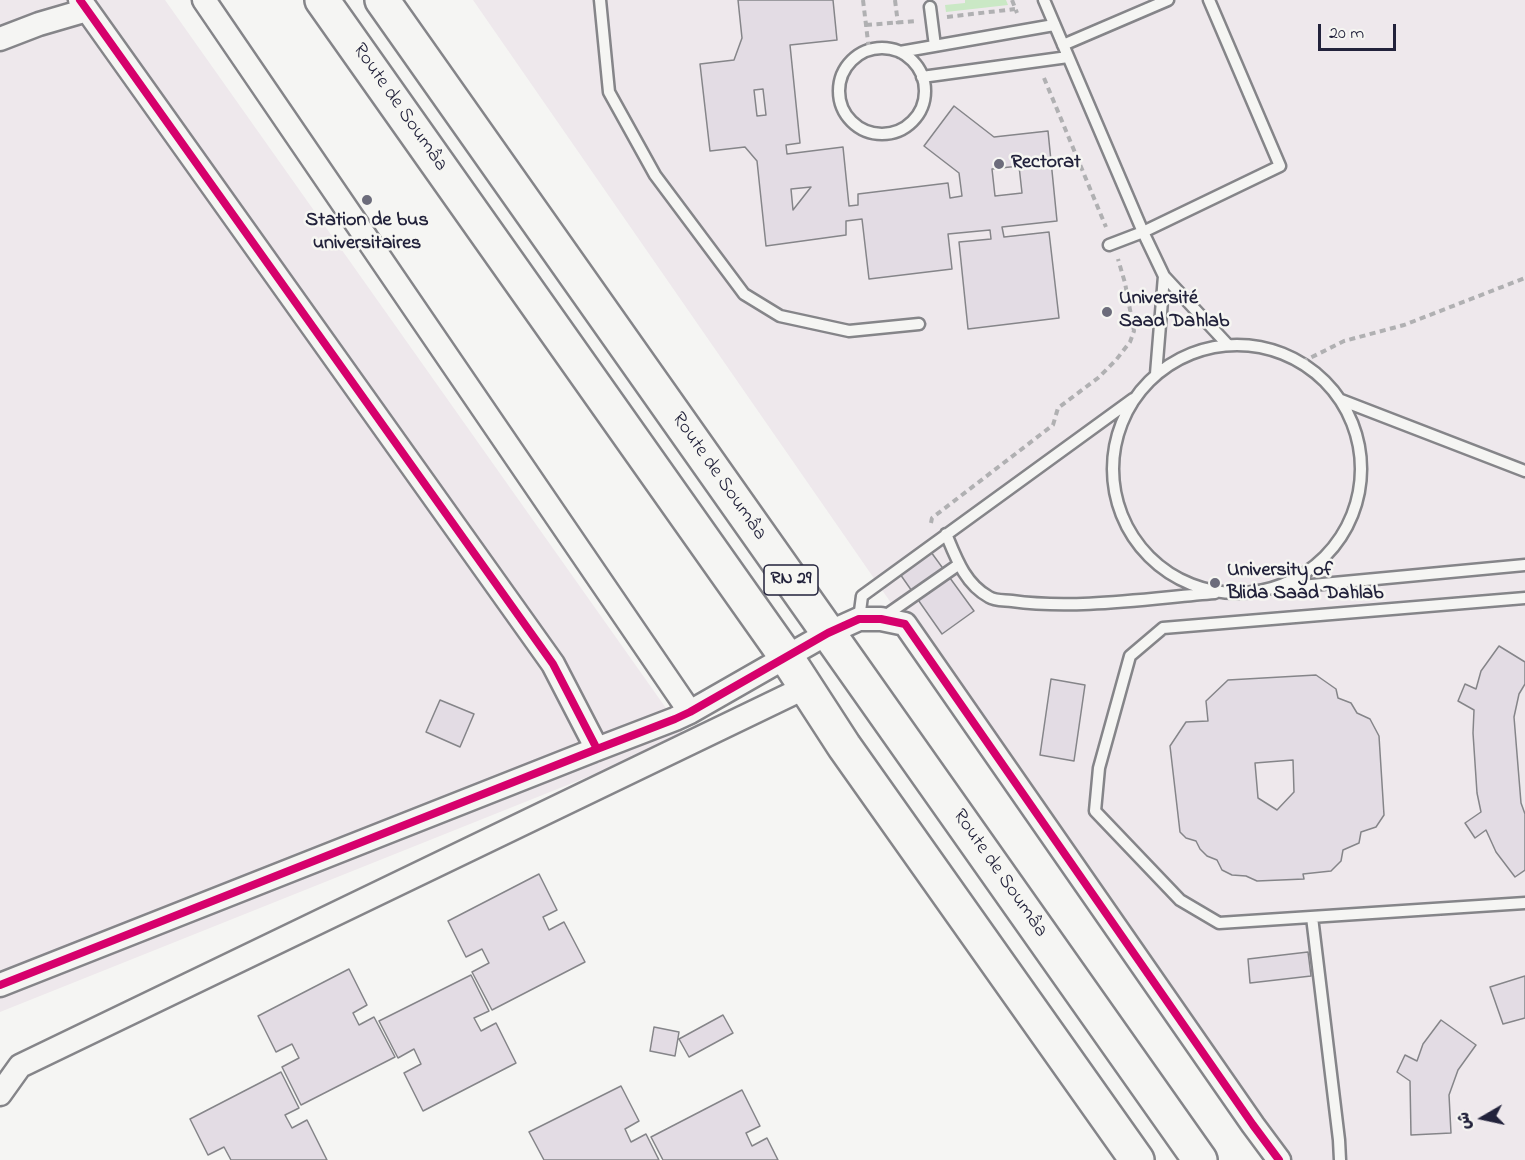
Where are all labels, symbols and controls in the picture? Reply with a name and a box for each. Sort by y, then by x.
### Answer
scale bar [1321,12,1399,50]
text: 20 m [1329,21,1364,47]
street label: Route de Soumâa [346,39,452,177]
place label: Rectorat [1011,152,1081,176]
marker: Rectorat [992,157,1006,171]
marker: Station de bus universitaires [360,193,374,207]
place label: Station de bus universitaires [305,210,429,257]
place label: Université Saad Dahlab [1119,288,1229,335]
marker: Université Saad Dahlab [1100,305,1114,319]
street label: Route de Soumâa [665,408,771,546]
place label: University of Blida Saad Dahlab [1227,560,1384,607]
road number: RN 29 [764,565,818,595]
marker: University of Blida Saad Dahlab [1208,576,1222,590]
street label: Route de Soumâa [946,805,1052,943]
north arrow [1453,1088,1513,1148]
text: ش [1452,1110,1478,1131]

